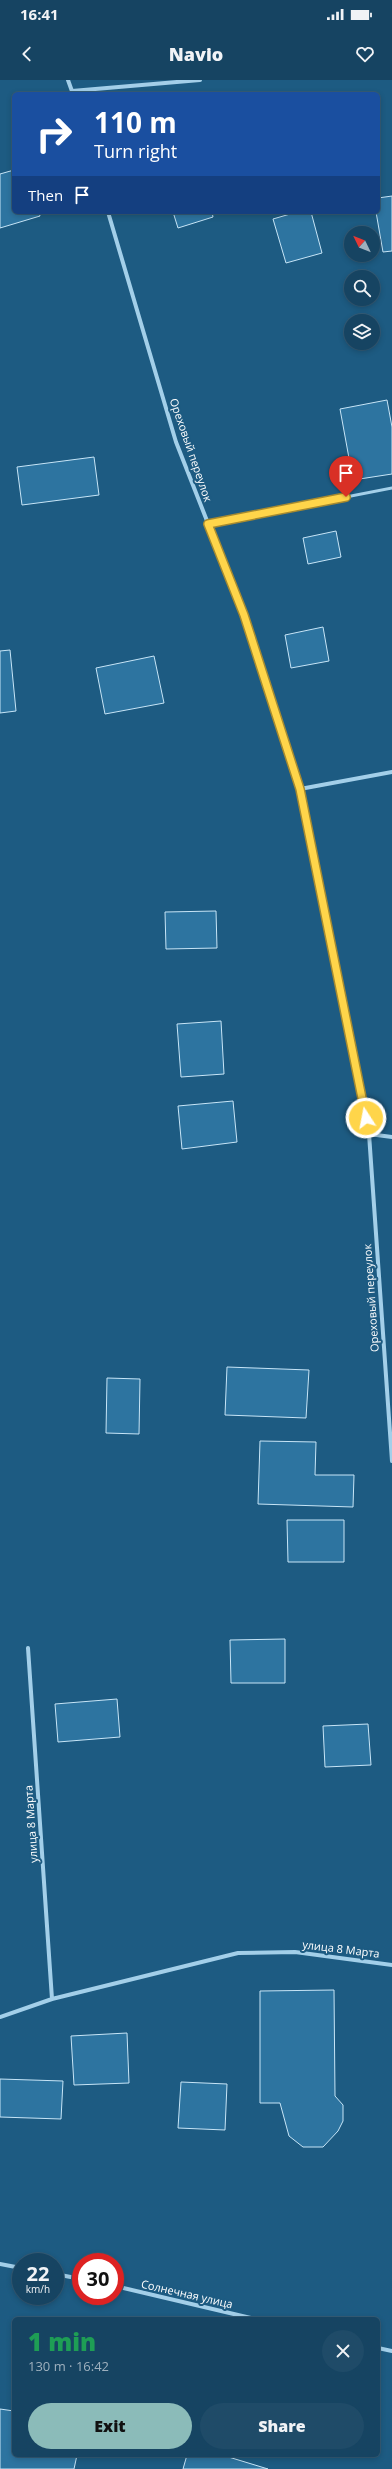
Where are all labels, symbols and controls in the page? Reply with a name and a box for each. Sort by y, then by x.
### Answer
text: 16:41 [20,4,59,24]
text: Navio [169,42,223,66]
icon: back [16,43,38,65]
icon: heart [354,43,376,65]
text: 110 m [94,103,177,141]
icon: right [28,108,80,160]
text: Turn right [94,139,177,163]
icon: arrive [71,184,93,206]
text: Then [28,185,63,205]
north arrow [344,226,380,262]
map controls [344,226,380,350]
button: search [344,270,380,306]
button: layers [344,314,380,350]
street label: Ореховый переулок [167,396,216,504]
pin [329,456,363,497]
icon: arrive [335,462,357,484]
position arrow [345,1097,387,1139]
street label: Ореховый переулок [359,1243,382,1353]
street label: улица 8 Марта [20,1785,41,1863]
street label: улица 8 Марта [302,1936,381,1961]
speed limit sign: 30 [72,2253,124,2305]
text: 22 [27,2260,49,2287]
street label: Солнечная улица [140,2276,234,2311]
text: km/h [26,2282,50,2296]
text: 1 min [28,2325,96,2358]
button: close [322,2330,364,2372]
text: 130 m · 16:42 [28,2357,109,2375]
button: Exit [28,2403,192,2449]
button: Share [200,2403,364,2449]

